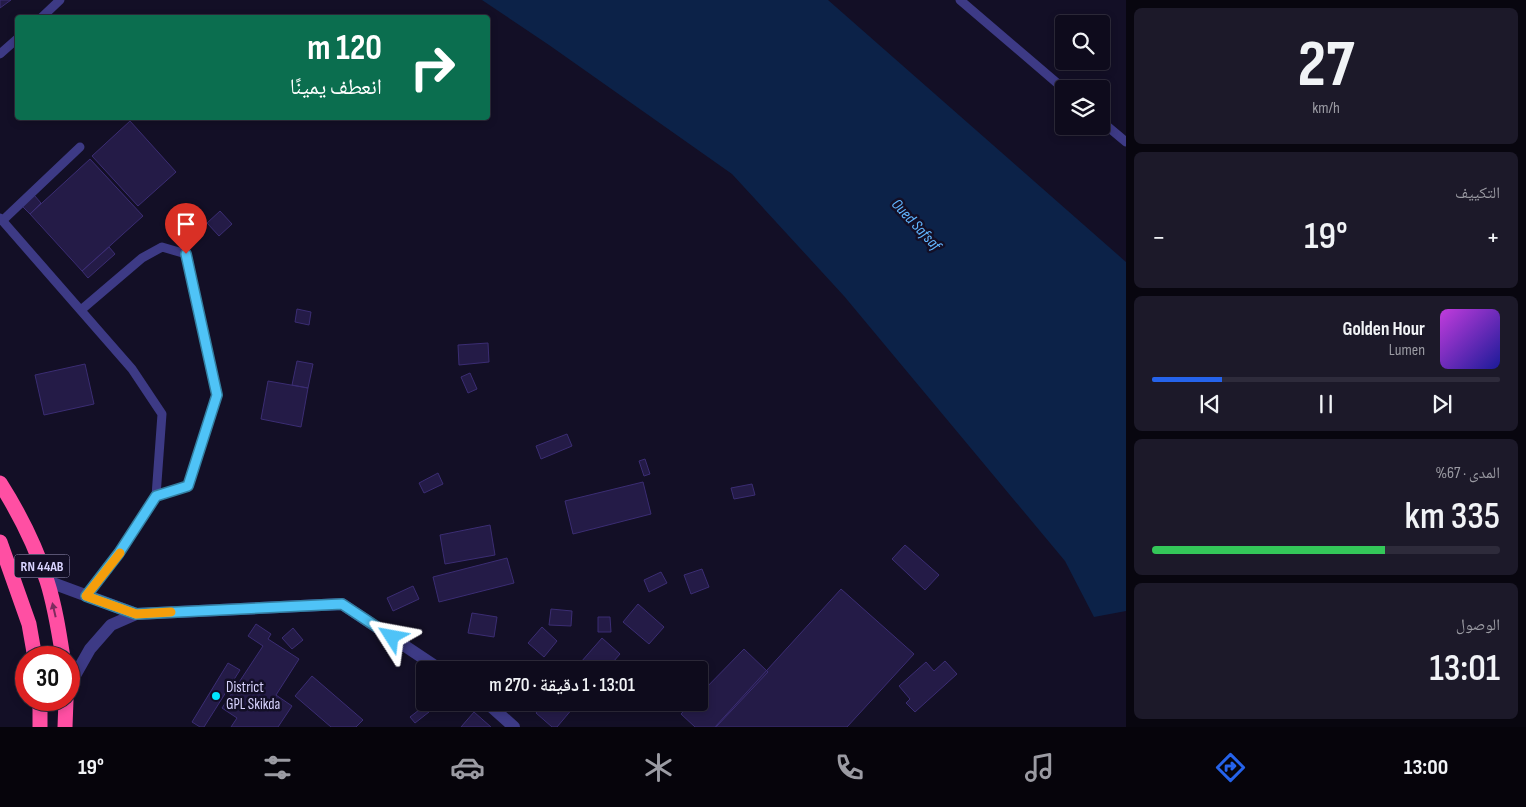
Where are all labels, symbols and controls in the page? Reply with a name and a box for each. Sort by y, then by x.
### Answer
map controls [1055,15,1110,135]
button: search [1055,15,1110,70]
text: 120 m [307,27,382,70]
text: 27 [1298,27,1354,105]
icon: right [400,35,465,100]
text: انعطف يمينًا [290,74,382,101]
button: layers [1055,80,1110,135]
text: km/h [1312,99,1340,118]
text: التكييف [1455,184,1500,203]
water label: Oued Safsaf [887,195,946,256]
pin [165,203,207,254]
icon: arrive [172,210,200,238]
text: 19° [1304,214,1348,259]
text: − [1152,221,1166,254]
text: + [1486,221,1500,254]
text: Golden Hour [1342,318,1425,341]
text: Lumen [1389,341,1425,360]
icon: previous [1196,390,1224,418]
icon: pause [1312,390,1340,418]
icon: next [1428,390,1456,418]
text: المدى · 67% [1435,464,1500,483]
text: 335 km [1405,494,1500,539]
road number: RN 44AB [15,554,70,578]
one-way arrow [50,602,58,617]
position arrow [365,610,417,662]
text: الوصول [1456,616,1500,635]
speed limit sign: 30 [15,646,80,711]
text: 13:01 [1429,646,1500,691]
text: 13:01 · 1 دقيقة · 270 m [489,674,635,697]
place label: District GPL Skikda [226,678,280,714]
marker: District GPL Skikda [210,690,222,702]
icon: filters [260,750,295,785]
icon: car [450,750,485,785]
icon: climate [641,750,676,785]
icon: phone [832,750,867,785]
icon: music [1022,750,1057,785]
icon: directions [1213,750,1248,785]
text: 19° [78,754,104,781]
text: 13:00 [1404,754,1448,781]

